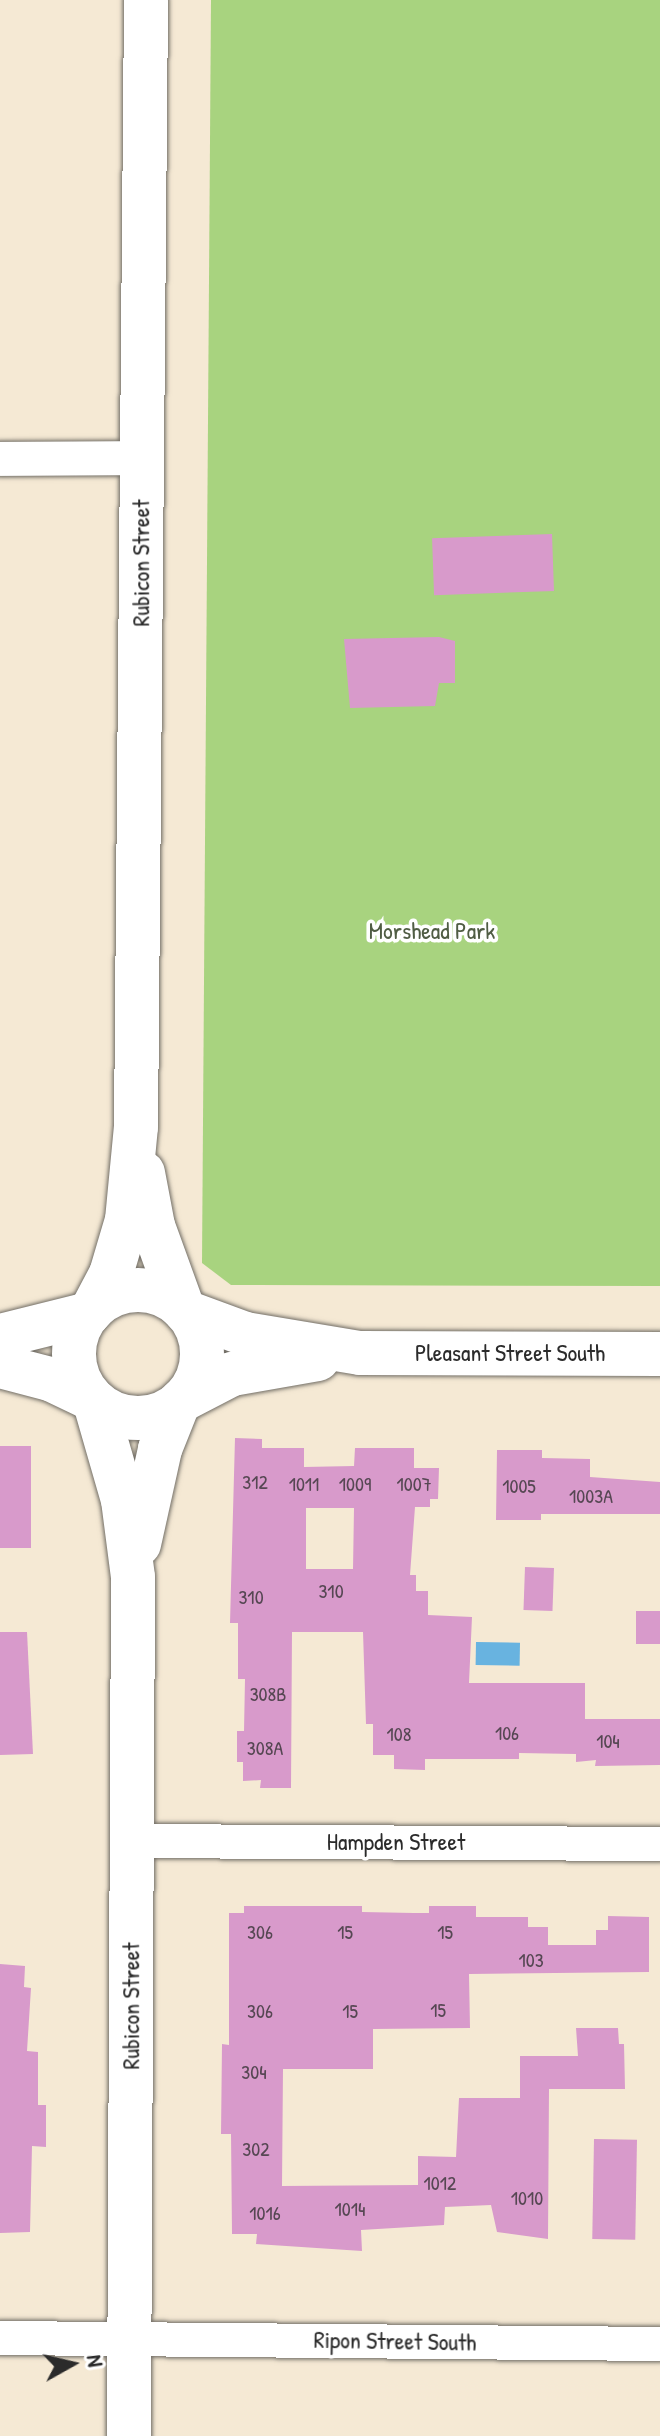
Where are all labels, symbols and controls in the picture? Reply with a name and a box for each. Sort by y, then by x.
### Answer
street label: Rubicon Street [127,500,155,626]
park label: Morshead Park [369,917,495,945]
street label: Pleasant Street South [415,1339,605,1367]
house number: 312 [242,1469,268,1493]
house number: 1011 [289,1471,319,1495]
house number: 1009 [339,1471,371,1495]
house number: 1007 [396,1471,432,1495]
house number: 1005 [502,1473,536,1497]
house number: 1003A [569,1483,613,1507]
house number: 310 [318,1578,344,1602]
house number: 310 [238,1584,264,1608]
house number: 308B [250,1681,286,1705]
house number: 106 [495,1720,519,1744]
house number: 108 [387,1721,411,1745]
house number: 104 [596,1728,620,1752]
house number: 308A [247,1735,283,1759]
street label: Hampden Street [327,1828,465,1856]
house number: 306 [247,1919,273,1943]
house number: 15 [337,1919,353,1943]
house number: 15 [437,1919,453,1943]
street label: Rubicon Street [117,1943,145,2069]
house number: 103 [518,1947,544,1971]
house number: 15 [430,1997,446,2021]
house number: 306 [247,1998,273,2022]
house number: 15 [342,1998,358,2022]
house number: 304 [241,2059,267,2083]
house number: 302 [242,2136,270,2160]
house number: 1012 [424,2170,456,2194]
house number: 1010 [511,2185,543,2209]
house number: 1014 [335,2196,365,2220]
house number: 1016 [249,2200,281,2224]
north arrow [32,2324,112,2404]
street label: Ripon Street South [313,2325,477,2357]
text: N [80,2353,111,2369]

